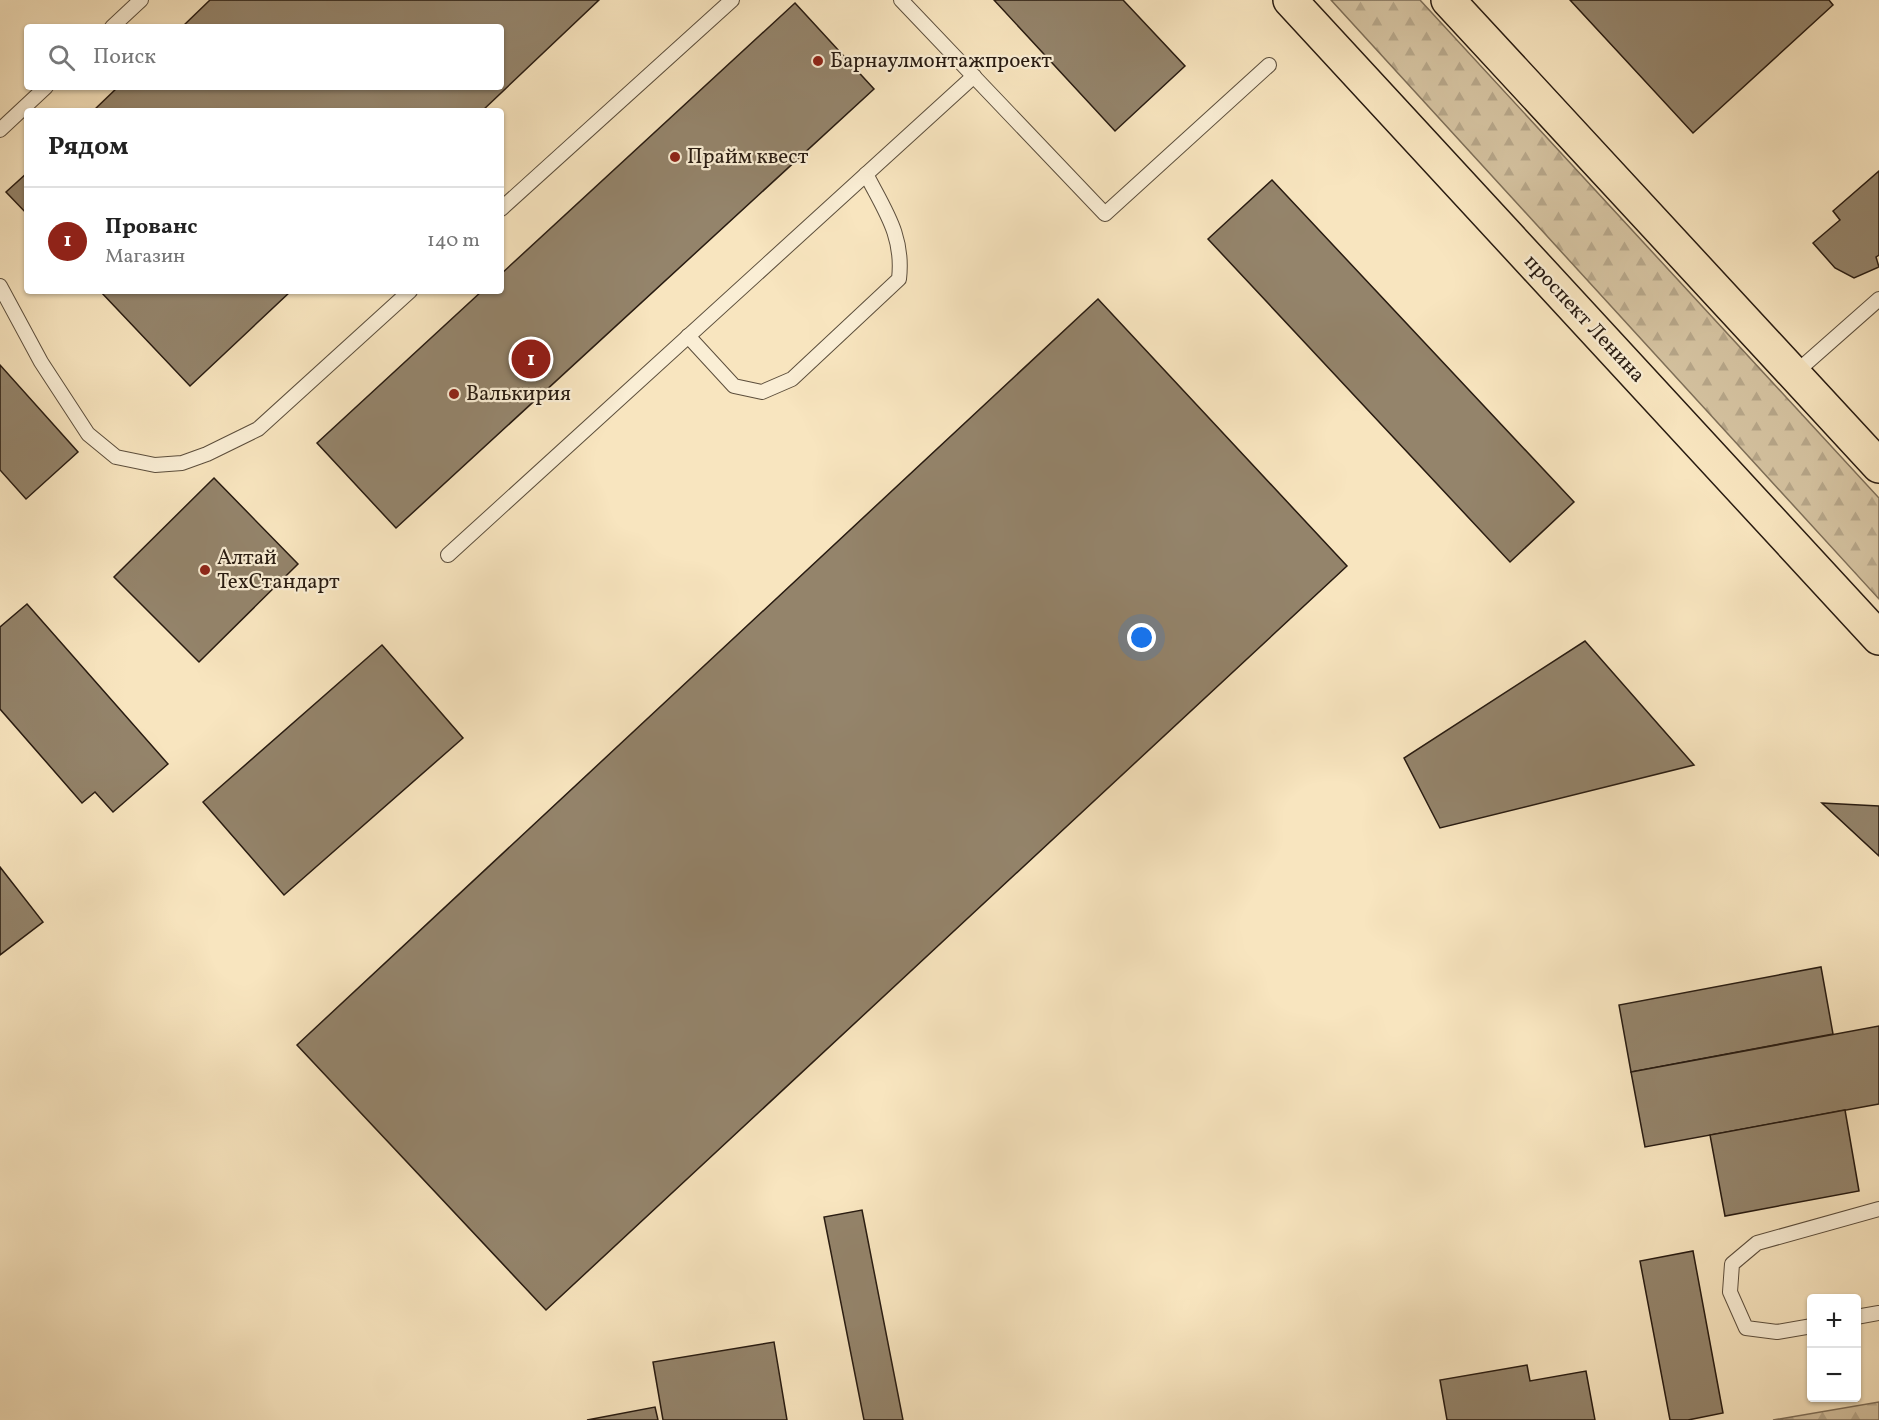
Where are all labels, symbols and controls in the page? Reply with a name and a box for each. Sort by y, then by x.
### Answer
search box [24,24,504,90]
icon: search [45,41,78,74]
text: Поиск [93,42,156,73]
place label: Барнаулмонтажпроект [830,47,1052,76]
marker: Барнаулмонтажпроект [811,54,825,68]
text: Рядом [48,129,128,165]
place label: Прайм квест [687,143,809,172]
marker: Прайм квест [668,150,682,164]
text: Прованс [105,212,197,243]
text: 1 [63,227,72,255]
text: 140 m [427,227,480,255]
text: Магазин [105,243,185,271]
street label: проспект Ленина [1517,248,1651,390]
pin: 1 [512,336,550,382]
place label: Валькирия [466,380,571,409]
marker: Валькирия [447,387,461,401]
place label: Алтай ТехСтандарт [217,544,340,597]
marker: Алтай ТехСтандарт [198,563,212,577]
your location [1127,623,1156,652]
map controls [1807,1294,1861,1402]
button: + [1807,1294,1861,1348]
button: − [1807,1348,1861,1402]

